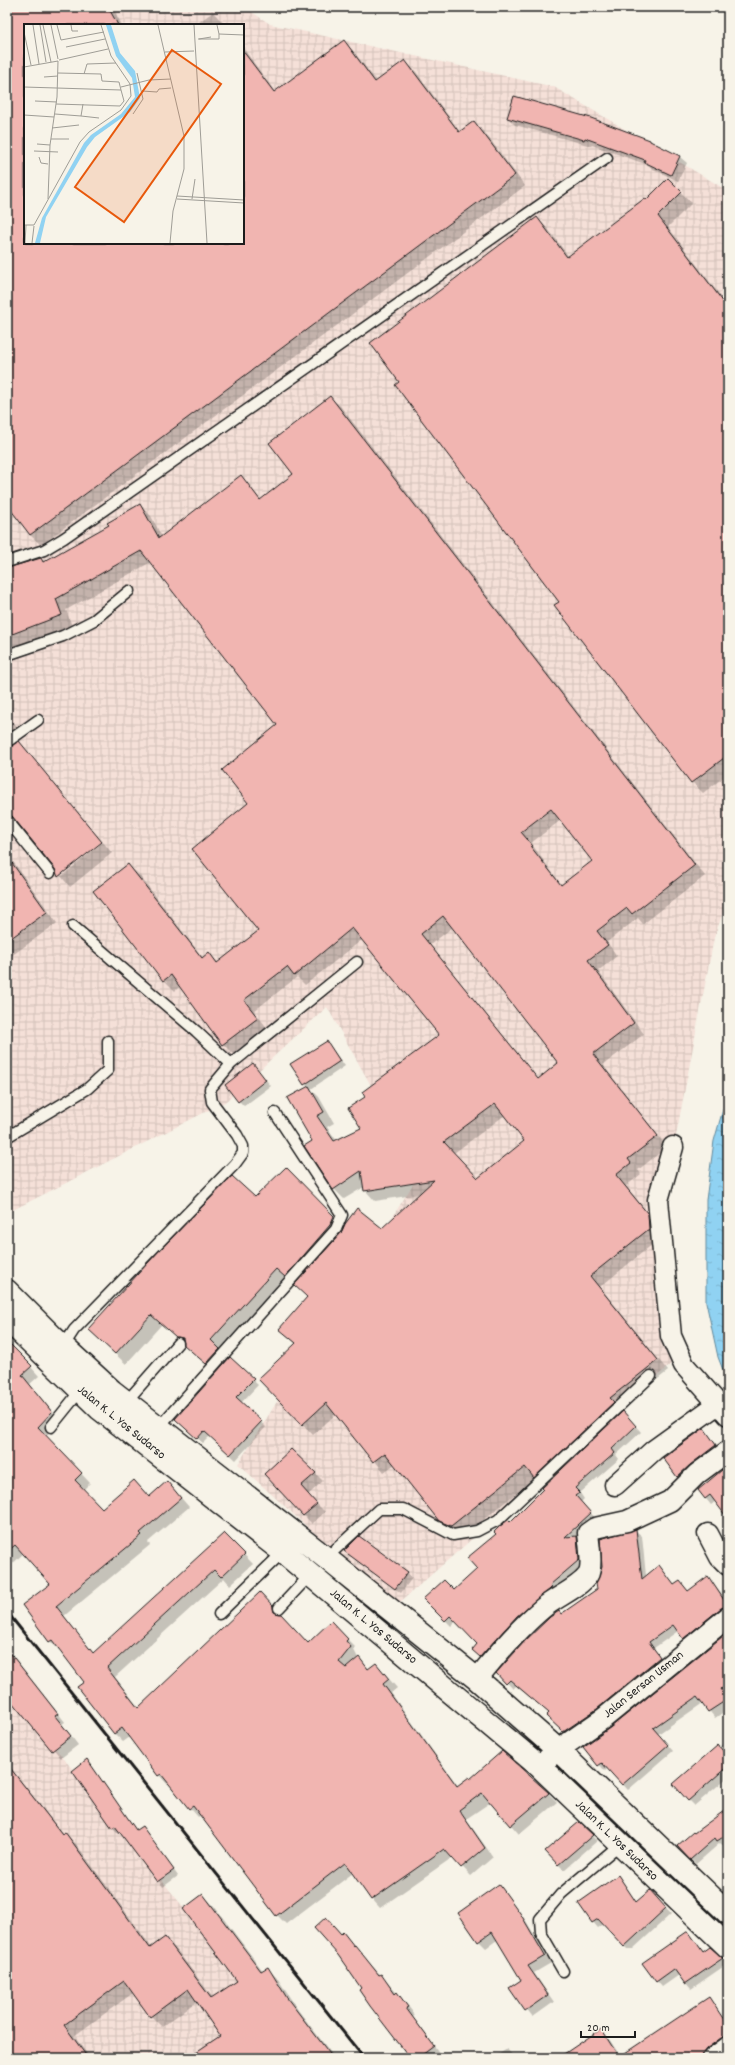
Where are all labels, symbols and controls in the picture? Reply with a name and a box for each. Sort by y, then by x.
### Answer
inset map [24,24,244,244]
street label: Jalan K. L. Yos Sudarso [73,1381,170,1465]
street label: Jalan K. L. Yos Sudarso [325,1585,421,1670]
street label: Jalan Sersan Usman [600,1647,688,1723]
street label: Jalan K. L. Yos Sudarso [570,1796,662,1886]
scale bar [581,2013,635,2039]
text: 20 m [587,2020,610,2037]

